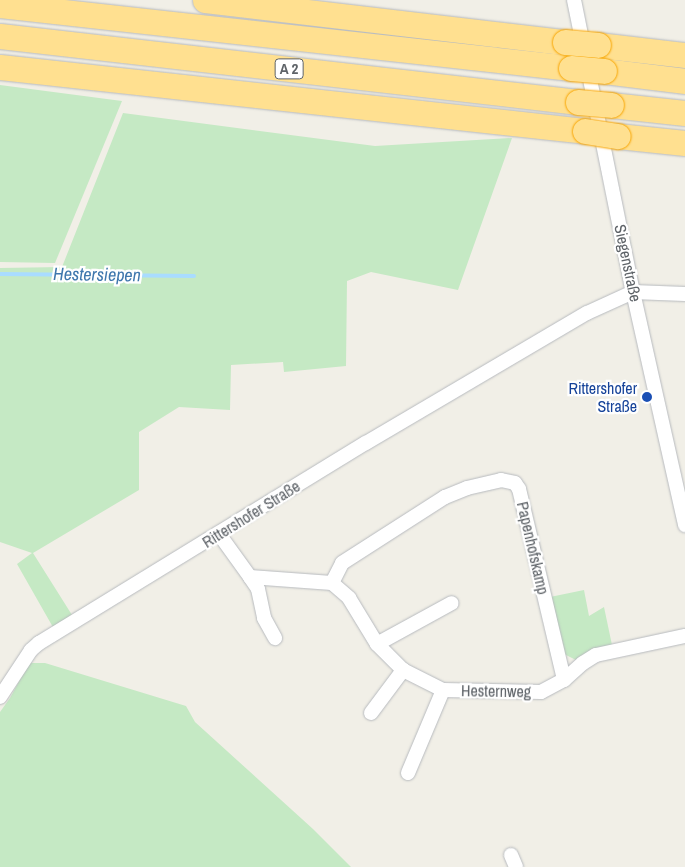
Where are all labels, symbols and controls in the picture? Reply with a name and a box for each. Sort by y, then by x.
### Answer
road number: A 2 [274,56,304,82]
street label: Siegenstraße [610,222,646,304]
water label: Hestersiepen [53,263,141,287]
place label: Rittershofer Straße [568,378,637,416]
marker: Rittershofer Straße [641,391,653,403]
street label: Rittershofer Straße [199,476,303,552]
street label: Papenhofskamp [513,500,553,596]
street label: Hesternweg [461,681,531,701]

